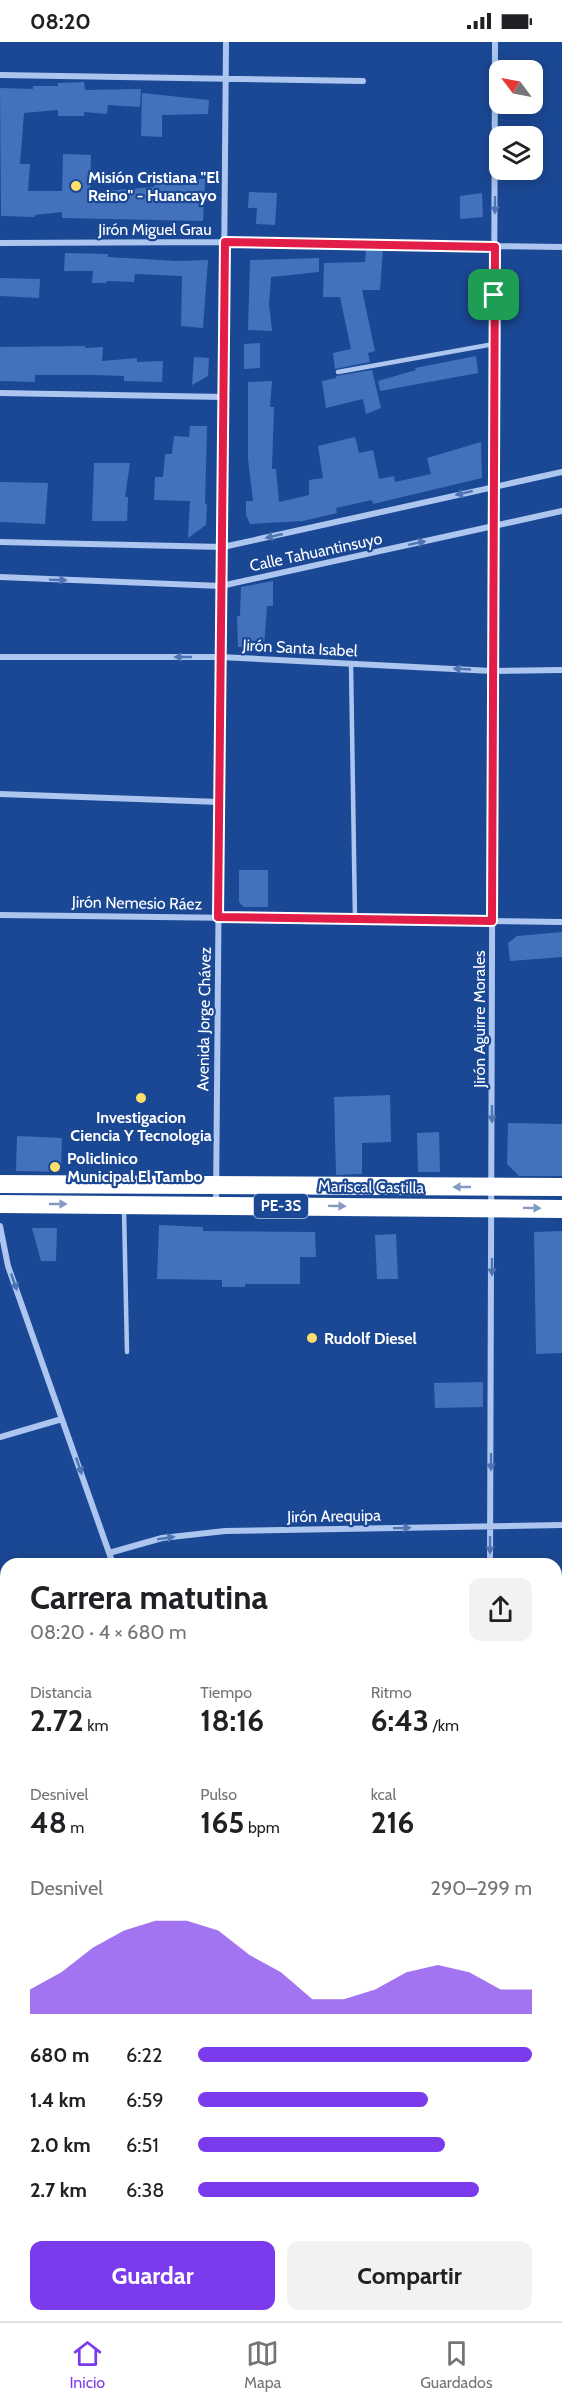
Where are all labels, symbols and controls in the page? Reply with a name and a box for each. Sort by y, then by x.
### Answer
text: 08:20 [30,8,91,35]
north arrow [489,60,543,114]
map controls [489,60,543,180]
button: layers [489,126,543,180]
place label: Misión Cristiana "El Reino" - Huancayo [88,168,219,205]
marker: Misión Cristiana "El Reino" - Huancayo [69,179,83,193]
one-way arrow [490,196,500,215]
street label: Jirón Miguel Grau [97,220,212,239]
pin [468,269,519,320]
icon: arrive [477,278,510,311]
one-way arrow [454,489,473,498]
street label: Calle Tahuantinsuyo [248,529,384,575]
one-way arrow [264,531,283,541]
one-way arrow [407,538,426,547]
one-way arrow [49,575,68,584]
street label: Jirón Santa Isabel [241,635,358,661]
one-way arrow [173,652,192,662]
one-way arrow [452,665,471,674]
street label: Jirón Nemesio Ráez [71,892,203,914]
street label: Avenida Jorge Chávez [193,946,215,1091]
street label: Jirón Aguirre Morales [470,950,489,1089]
marker: Investigacion Ciencia Y Tecnologia [134,1091,148,1105]
one-way arrow [487,1105,497,1124]
place label: Investigacion Ciencia Y Tecnologia [70,1108,212,1145]
place label: Policlinico Municipal El Tambo [67,1149,203,1186]
marker: Policlinico Municipal El Tambo [48,1160,62,1174]
street label: Mariscal Castilla [318,1177,425,1197]
one-way arrow [452,1182,471,1191]
road number: PE-3S [254,1194,308,1218]
one-way arrow [49,1199,68,1209]
one-way arrow [328,1202,347,1211]
one-way arrow [523,1204,542,1213]
one-way arrow [487,1257,497,1276]
one-way arrow [10,1273,19,1291]
place label: Rudolf Diesel [324,1329,417,1348]
marker: Rudolf Diesel [305,1331,319,1345]
one-way arrow [486,1452,496,1471]
one-way arrow [74,1457,84,1475]
street label: Jirón Arequipa [286,1506,381,1526]
one-way arrow [393,1523,412,1533]
one-way arrow [156,1533,175,1542]
one-way arrow [485,1536,495,1555]
text: Carrera matutina [30,1577,268,1617]
button: share [469,1578,532,1641]
text: 08:20 · 4 × 680 m [30,1620,187,1644]
text: Distancia [30,1683,92,1702]
text: Tiempo [200,1683,252,1702]
text: Ritmo [371,1683,412,1702]
text: 2.72 [30,1702,84,1739]
text: 18:16 [200,1702,264,1739]
text: 6:43 [371,1702,429,1739]
text: km [84,1716,109,1735]
text: /km [429,1716,459,1735]
text: Desnivel [30,1785,88,1804]
text: Pulso [200,1785,237,1804]
text: kcal [371,1785,396,1804]
text: 48 [30,1804,67,1841]
text: 165 [200,1804,244,1841]
text: 216 [371,1804,414,1841]
text: m [67,1818,84,1837]
text: bpm [244,1818,280,1837]
text: Desnivel [30,1876,103,1900]
text: 290–299 m [430,1876,532,1900]
text: 680 m [30,2043,89,2067]
text: 6:22 [126,2043,162,2067]
text: 1.4 km [30,2088,86,2112]
text: 6:59 [126,2088,164,2112]
text: 2.0 km [30,2133,91,2157]
text: 6:51 [126,2133,159,2157]
text: 2.7 km [30,2178,87,2202]
text: 6:38 [126,2178,164,2202]
button: Guardar [30,2241,275,2310]
button: Compartir [287,2241,532,2310]
tab: Inicio [69,2337,105,2392]
tab: Mapa [244,2337,281,2392]
tab: Guardados [420,2337,493,2392]

